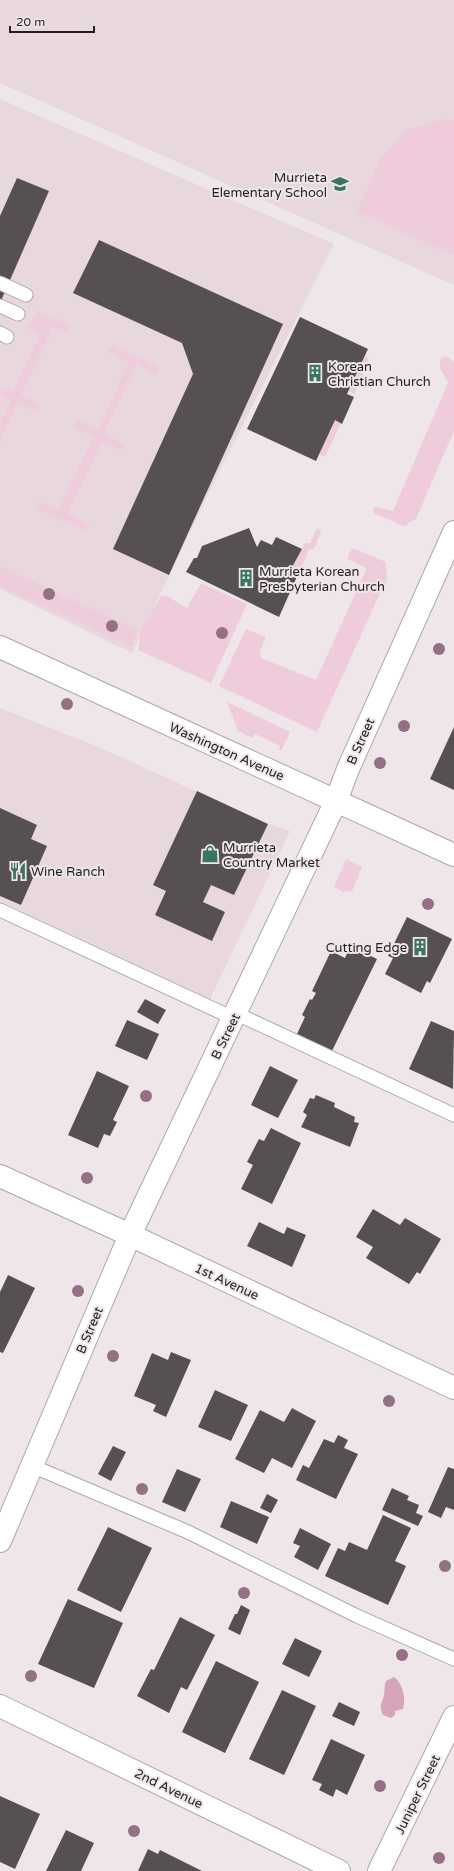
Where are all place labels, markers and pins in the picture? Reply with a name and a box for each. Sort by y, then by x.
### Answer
place label: Murrieta Elementary School [212,170,327,201]
school or university icon: Murrieta Elementary School [330,174,350,194]
place label: Korean Christian Church [328,359,431,390]
building icon: Korean Christian Church [305,363,325,383]
place label: Murrieta Korean Presbyterian Church [259,564,385,595]
building icon: Murrieta Korean Presbyterian Church [236,568,256,588]
place label: Murrieta Country Market [223,840,320,871]
shop icon: Murrieta Country Market [200,844,220,864]
restaurant icon: Wine Ranch [8,861,28,881]
place label: Wine Ranch [31,864,105,880]
building icon: Cutting Edge [410,937,430,957]
place label: Cutting Edge [326,940,407,956]

